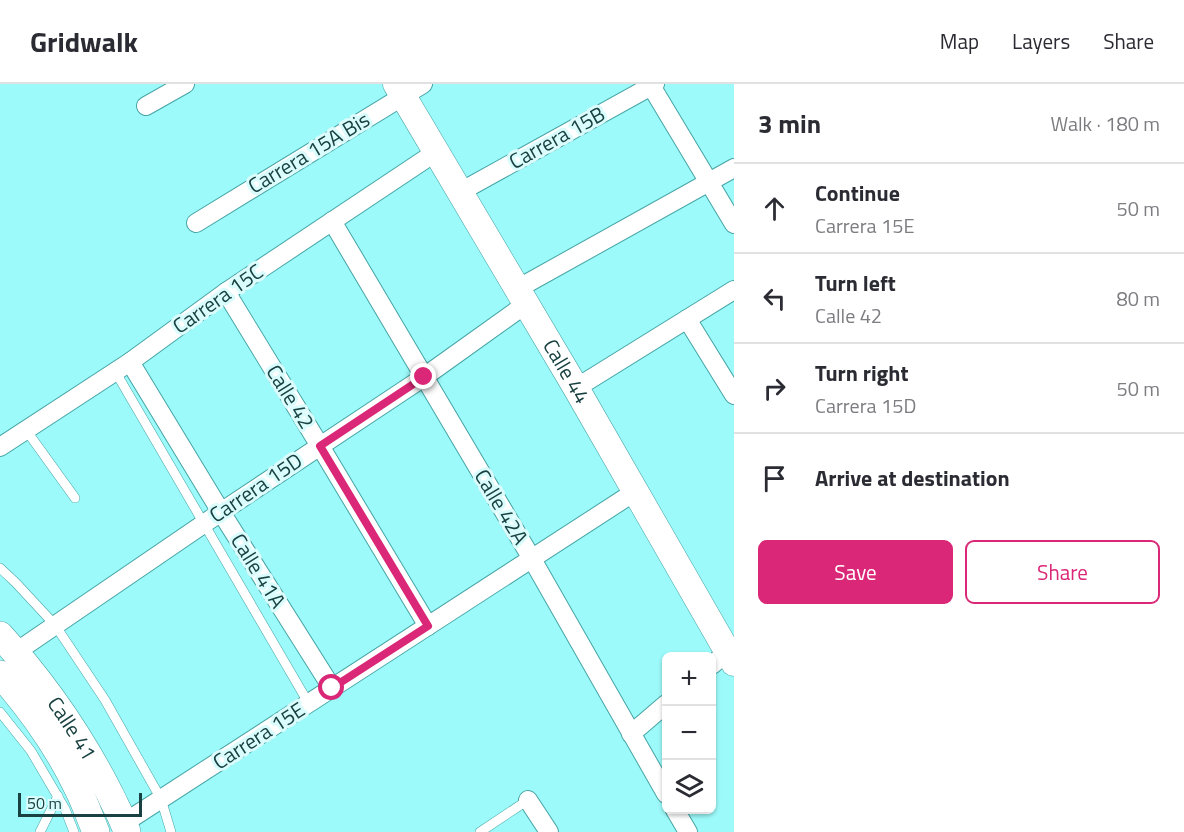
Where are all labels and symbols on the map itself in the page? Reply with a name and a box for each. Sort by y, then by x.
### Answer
street label: Carrera 15B [503,97,611,177]
street label: Carrera 15A Bis [241,103,376,201]
street label: Carrera 15C [166,255,269,341]
street label: Calle 44 [535,332,599,409]
street label: Calle 42 [259,358,323,435]
route end [410,363,436,389]
street label: Carrera 15D [202,444,308,530]
street label: Calle 42A [467,463,537,551]
street label: Calle 41A [223,527,295,615]
route start [318,674,344,700]
street label: Calle 41 [40,689,105,766]
street label: Carrera 15E [206,693,311,777]
scale bar [18,790,142,818]

